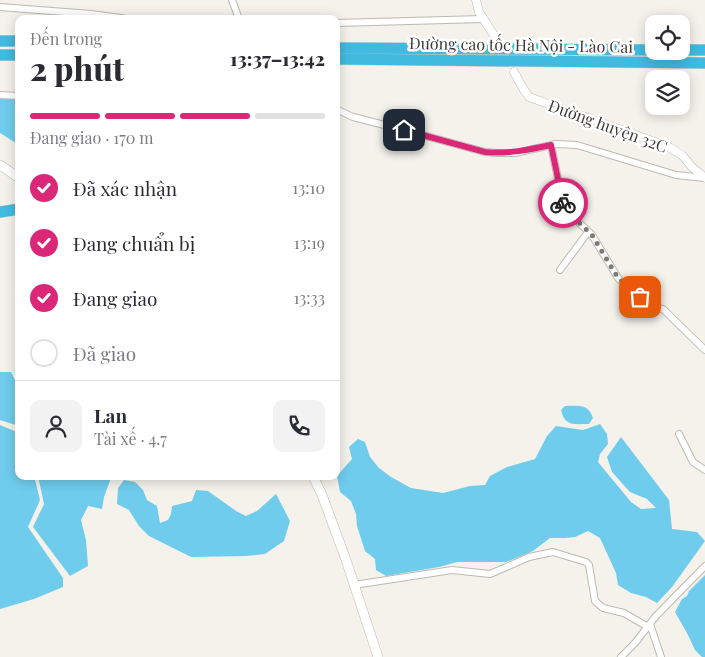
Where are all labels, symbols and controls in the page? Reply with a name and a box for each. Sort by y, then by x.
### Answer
map controls [645,15,690,115]
button: locate [645,15,690,60]
text: Đến trong [30,28,102,49]
street label: Đường cao tốc Hà Nội - Lào Cai [409,30,633,57]
text: 13:37–13:42 [230,45,325,71]
text: 2 phút [30,46,124,89]
button: layers [645,70,690,115]
street label: Đường huyện 32C [546,94,671,157]
pin [383,109,425,151]
icon: home [390,116,418,144]
text: Đang giao · 170 m [30,127,154,148]
icon: check [30,174,58,202]
text: Đã xác nhận [73,175,177,201]
text: 13:10 [292,177,325,198]
courier [538,178,588,228]
icon: bike [549,189,577,217]
icon: check [30,229,58,257]
text: Đang chuẩn bị [73,230,195,256]
text: 13:19 [294,232,325,253]
pin [619,276,661,318]
icon: bag [626,283,654,311]
icon: check [30,284,58,312]
text: Đang giao [73,285,158,311]
text: 13:33 [293,287,325,308]
text: Đã giao [73,340,136,366]
button: person [30,400,82,452]
button: phone [273,400,325,452]
text: Lan [94,402,127,428]
text: Tài xế · 4.7 [94,428,167,449]

